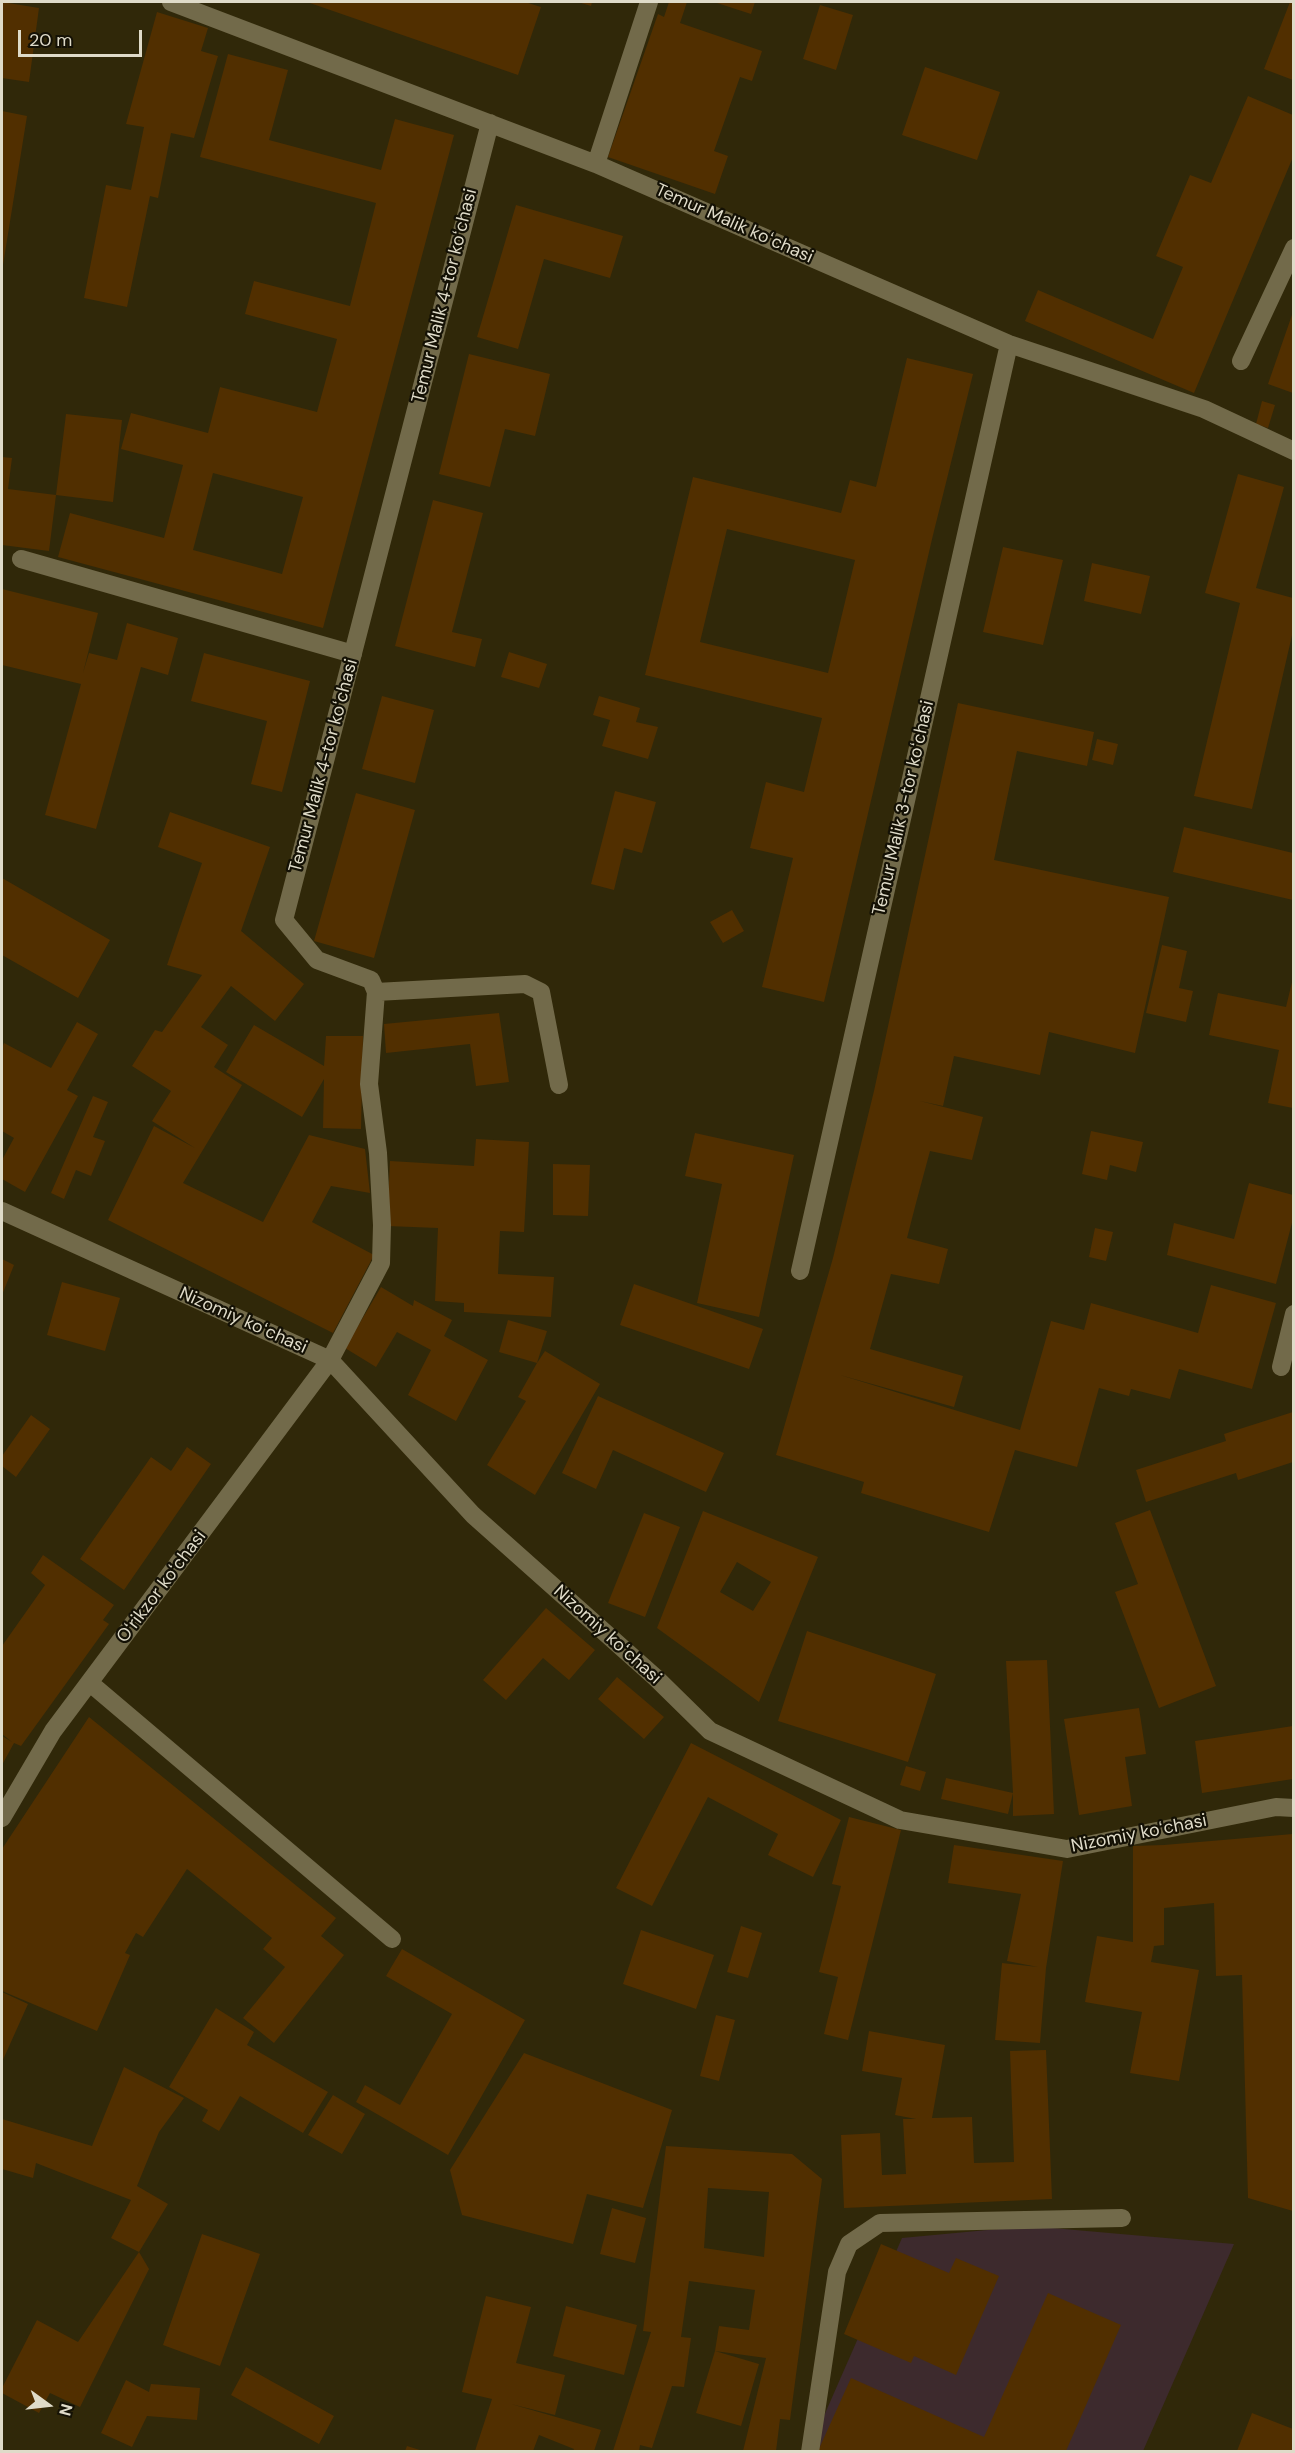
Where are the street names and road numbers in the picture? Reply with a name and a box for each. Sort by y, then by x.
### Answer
street label: Temur Malik koʻchasi [652,179,816,269]
street label: Temur Malik 4-tor koʻchasi [408,187,482,405]
street label: Temur Malik 4-tor koʻchasi [285,657,363,875]
street label: Temur Malik 3-tor koʻchasi [869,698,939,918]
street label: Nizomiy koʻchasi [176,1283,310,1359]
street label: Oʻrikzor koʻchasi [113,1526,211,1648]
street label: Nizomiy koʻchasi [549,1581,665,1689]
street label: Nizomiy koʻchasi [1069,1810,1209,1858]

